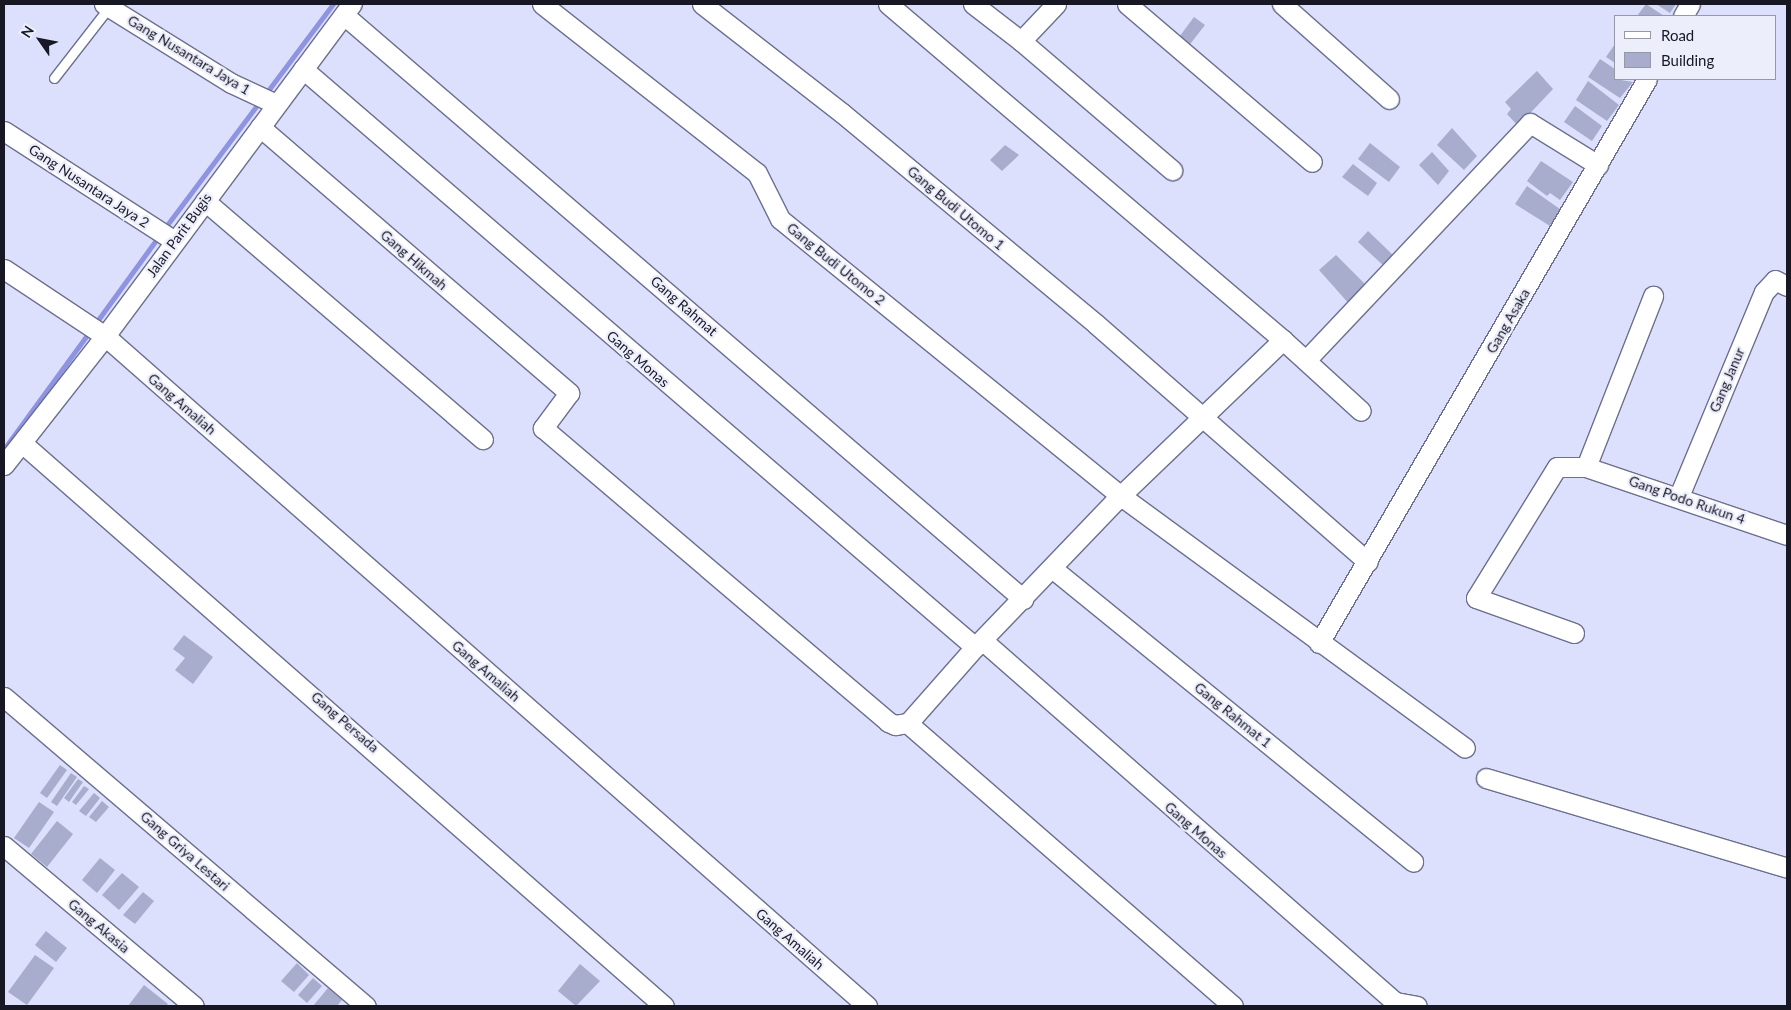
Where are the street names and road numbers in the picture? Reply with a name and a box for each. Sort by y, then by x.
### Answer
street label: Gang Nusantara Jaya 1 [124,12,254,98]
street label: Gang Nusantara Jaya 2 [25,141,153,231]
street label: Gang Budi Utomo 1 [904,163,1008,253]
street label: Jalan Parit Bugis [143,190,215,280]
street label: Gang Budi Utomo 2 [783,219,889,309]
street label: Gang Hikmah [377,226,451,294]
street label: Gang Rahmat [647,273,721,339]
street label: Gang Asaka [1483,285,1533,357]
street label: Gang Monas [603,327,673,391]
street label: Gang Janur [1706,345,1748,415]
street label: Gang Amaliah [144,370,220,438]
street label: Gang Podo Rukun 4 [1627,472,1747,528]
street label: Gang Amaliah [448,637,524,705]
street label: Gang Rahmat 1 [1191,679,1275,751]
street label: Gang Persada [308,688,382,756]
street label: Gang Monas [1161,798,1231,862]
street label: Gang Griya Lestari [137,808,233,894]
street label: Gang Akasia [65,895,133,957]
street label: Gang Amaliah [752,905,828,973]

